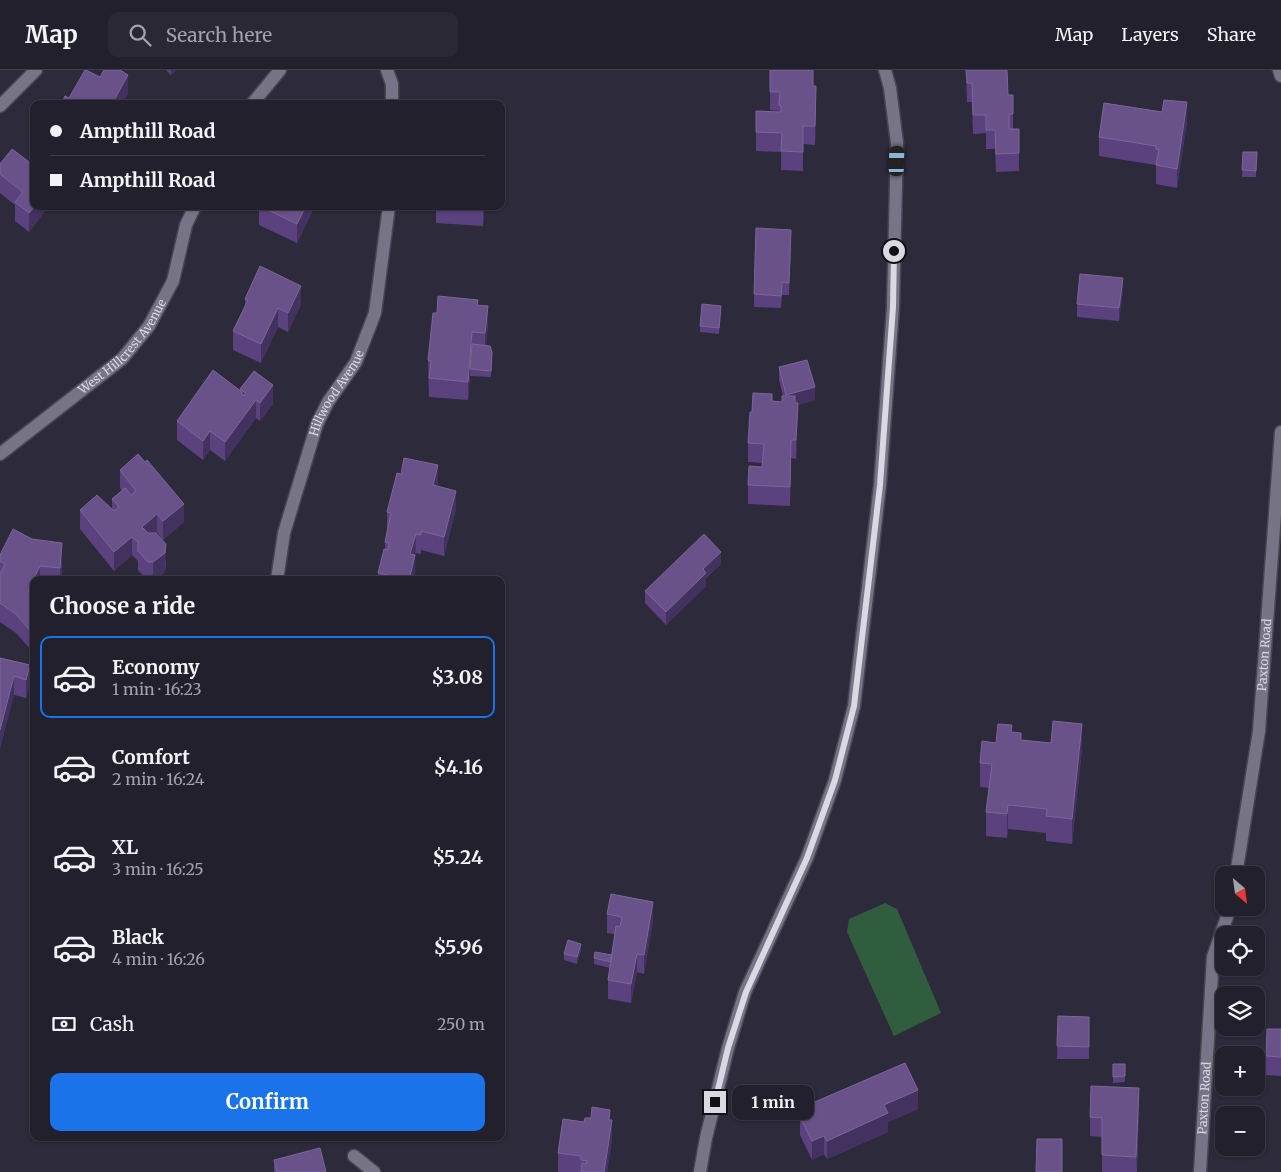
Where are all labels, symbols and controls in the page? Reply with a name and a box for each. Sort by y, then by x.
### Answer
search box [108,12,458,57]
text: Map [25,19,78,50]
icon: search [126,21,154,49]
text: Search here [166,23,272,47]
text: Map [1055,23,1093,46]
text: Layers [1121,23,1179,46]
text: Share [1207,23,1256,46]
text: Ampthill Road [80,119,215,143]
car [888,146,905,176]
text: Ampthill Road [80,168,215,192]
route start [883,240,905,262]
street label: West Hillcrest Avenue [74,296,169,398]
street label: Hillwood Avenue [306,348,367,438]
text: Choose a ride [50,592,195,620]
street label: Paxton Road [1254,618,1274,692]
icon: car [52,655,97,700]
text: Economy [112,655,200,679]
text: $3.08 [432,665,483,689]
text: 1 min · 16:23 [112,679,202,699]
icon: car [52,745,97,790]
text: Comfort [112,745,190,769]
text: $4.16 [434,755,483,779]
text: 2 min · 16:24 [112,769,205,789]
icon: car [52,835,97,880]
text: XL [112,835,138,859]
text: $5.24 [433,845,483,869]
text: 3 min · 16:25 [112,859,204,879]
north arrow [1215,866,1265,916]
map controls [1215,866,1265,1156]
icon: car [52,925,97,970]
text: Black [112,925,164,949]
button: locate [1215,926,1265,976]
text: $5.96 [434,935,483,959]
text: 4 min · 16:26 [112,949,205,969]
button: layers [1215,986,1265,1036]
icon: cash [50,1010,78,1038]
text: Cash [90,1012,134,1036]
text: 250 m [437,1014,485,1034]
button: + [1215,1046,1265,1096]
street label: Paxton Road [1194,1061,1214,1135]
button: Confirm [50,1073,485,1131]
callout: 1 min [732,1084,815,1120]
route end [704,1091,726,1113]
text: 1 min [751,1092,795,1112]
button: − [1215,1106,1265,1156]

